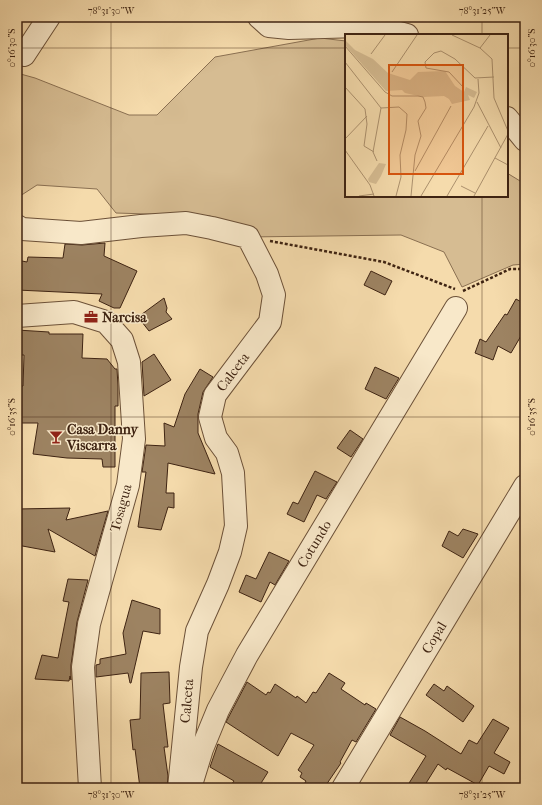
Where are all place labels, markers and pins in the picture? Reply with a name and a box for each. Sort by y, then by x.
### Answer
office icon: Narcisa [83,309,99,325]
place label: Narcisa [102,309,147,326]
place label: Casa Danny Viscarra [66,421,140,454]
bar icon: Casa Danny Viscarra [48,429,64,445]

